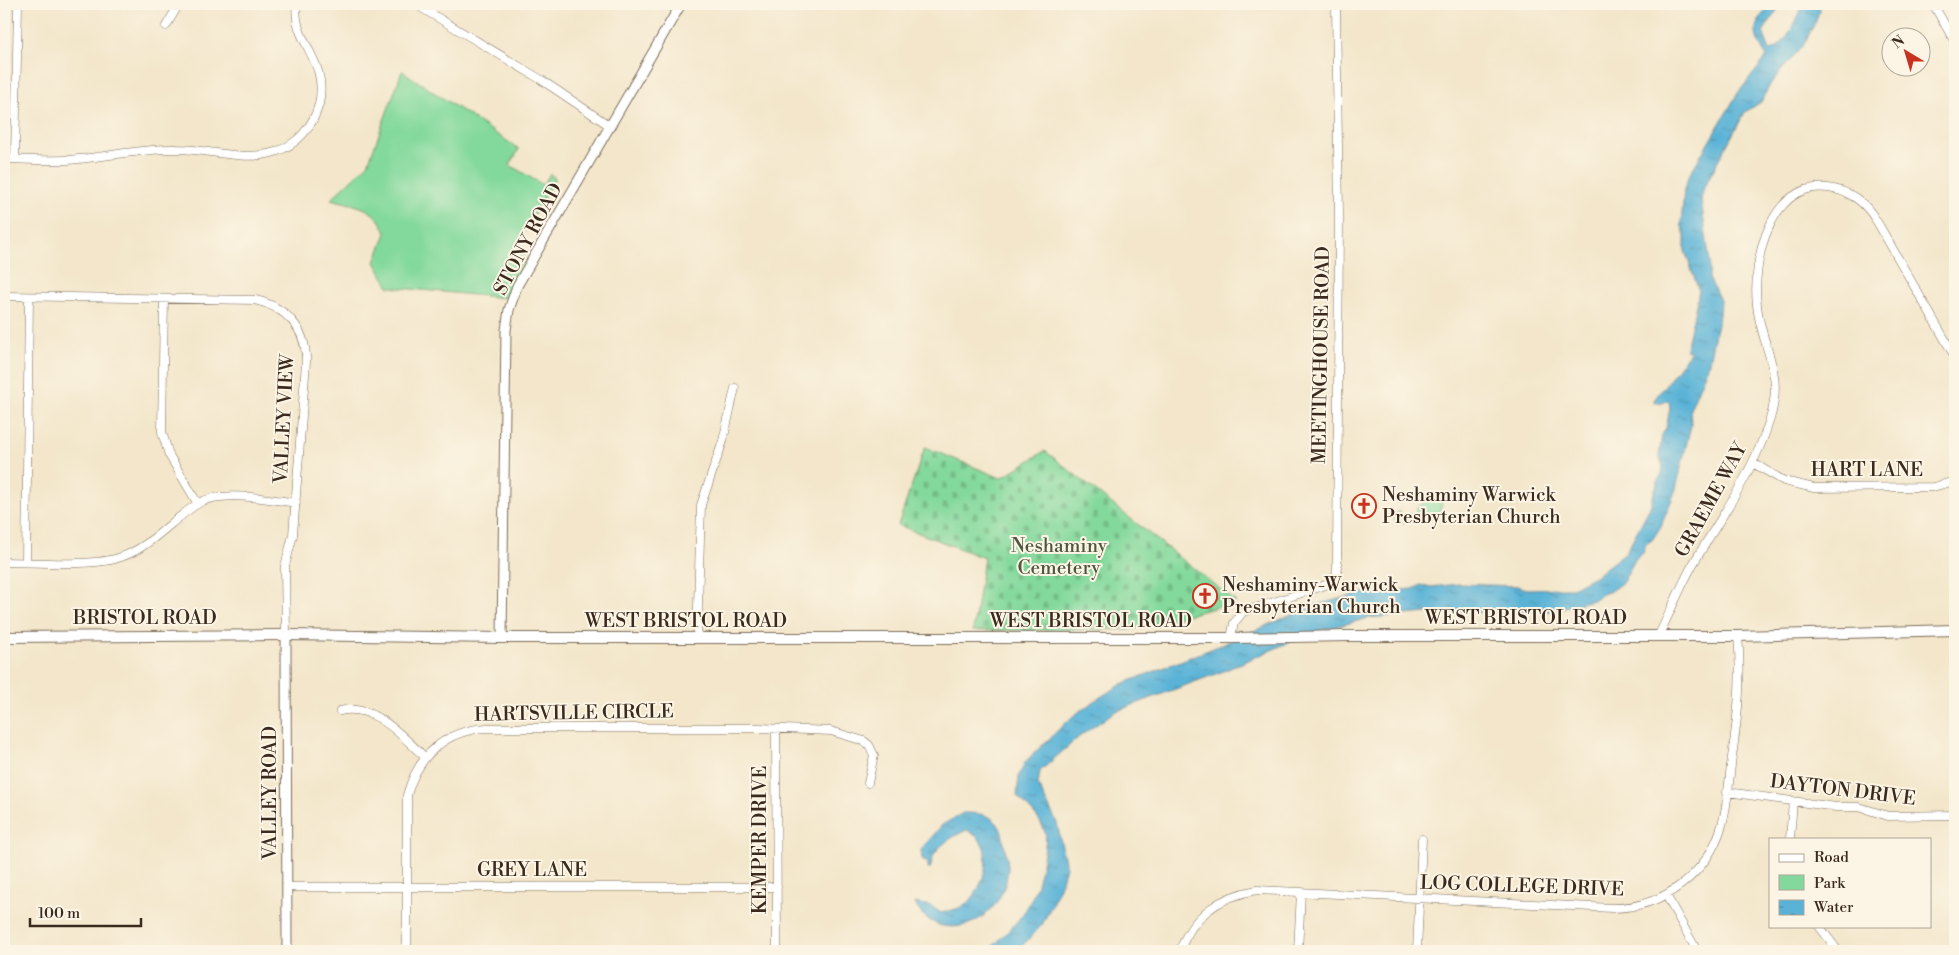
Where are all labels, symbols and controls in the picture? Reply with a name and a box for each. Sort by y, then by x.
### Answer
north arrow [1882,28,1932,78]
text: N [1889,32,1909,53]
street label: STONY ROAD [488,179,568,299]
street label: MEETINGHOUSE ROAD [1307,246,1335,464]
street label: VALLEY VIEW [269,353,299,485]
street label: GRAEME WAY [1670,437,1753,562]
street label: HART LANE [1811,458,1923,482]
place label: Neshaminy Warwick Presbyterian Church [1382,483,1561,529]
church icon: Neshaminy Warwick Presbyterian Church [1351,493,1377,519]
park label: Neshaminy Cemetery [1011,534,1108,580]
place label: Neshaminy-Warwick Presbyterian Church [1222,573,1401,619]
church icon: Neshaminy-Warwick Presbyterian Church [1192,583,1218,609]
street label: BRISTOL ROAD [72,606,217,630]
street label: WEST BRISTOL ROAD [1424,606,1627,630]
street label: WEST BRISTOL ROAD [584,609,787,633]
street label: WEST BRISTOL ROAD [989,609,1192,633]
street label: HARTSVILLE CIRCLE [474,699,674,727]
street label: VALLEY ROAD [258,726,282,861]
street label: KEMPER DRIVE [748,766,772,914]
street label: DAYTON DRIVE [1769,769,1917,811]
legend [1769,838,1932,928]
text: Road [1814,848,1849,867]
street label: GREY LANE [477,858,587,882]
street label: LOG COLLEGE DRIVE [1420,870,1624,902]
text: Park [1814,874,1846,893]
scale bar [30,895,141,927]
text: Water [1813,898,1854,917]
text: 100 m [38,904,80,923]

